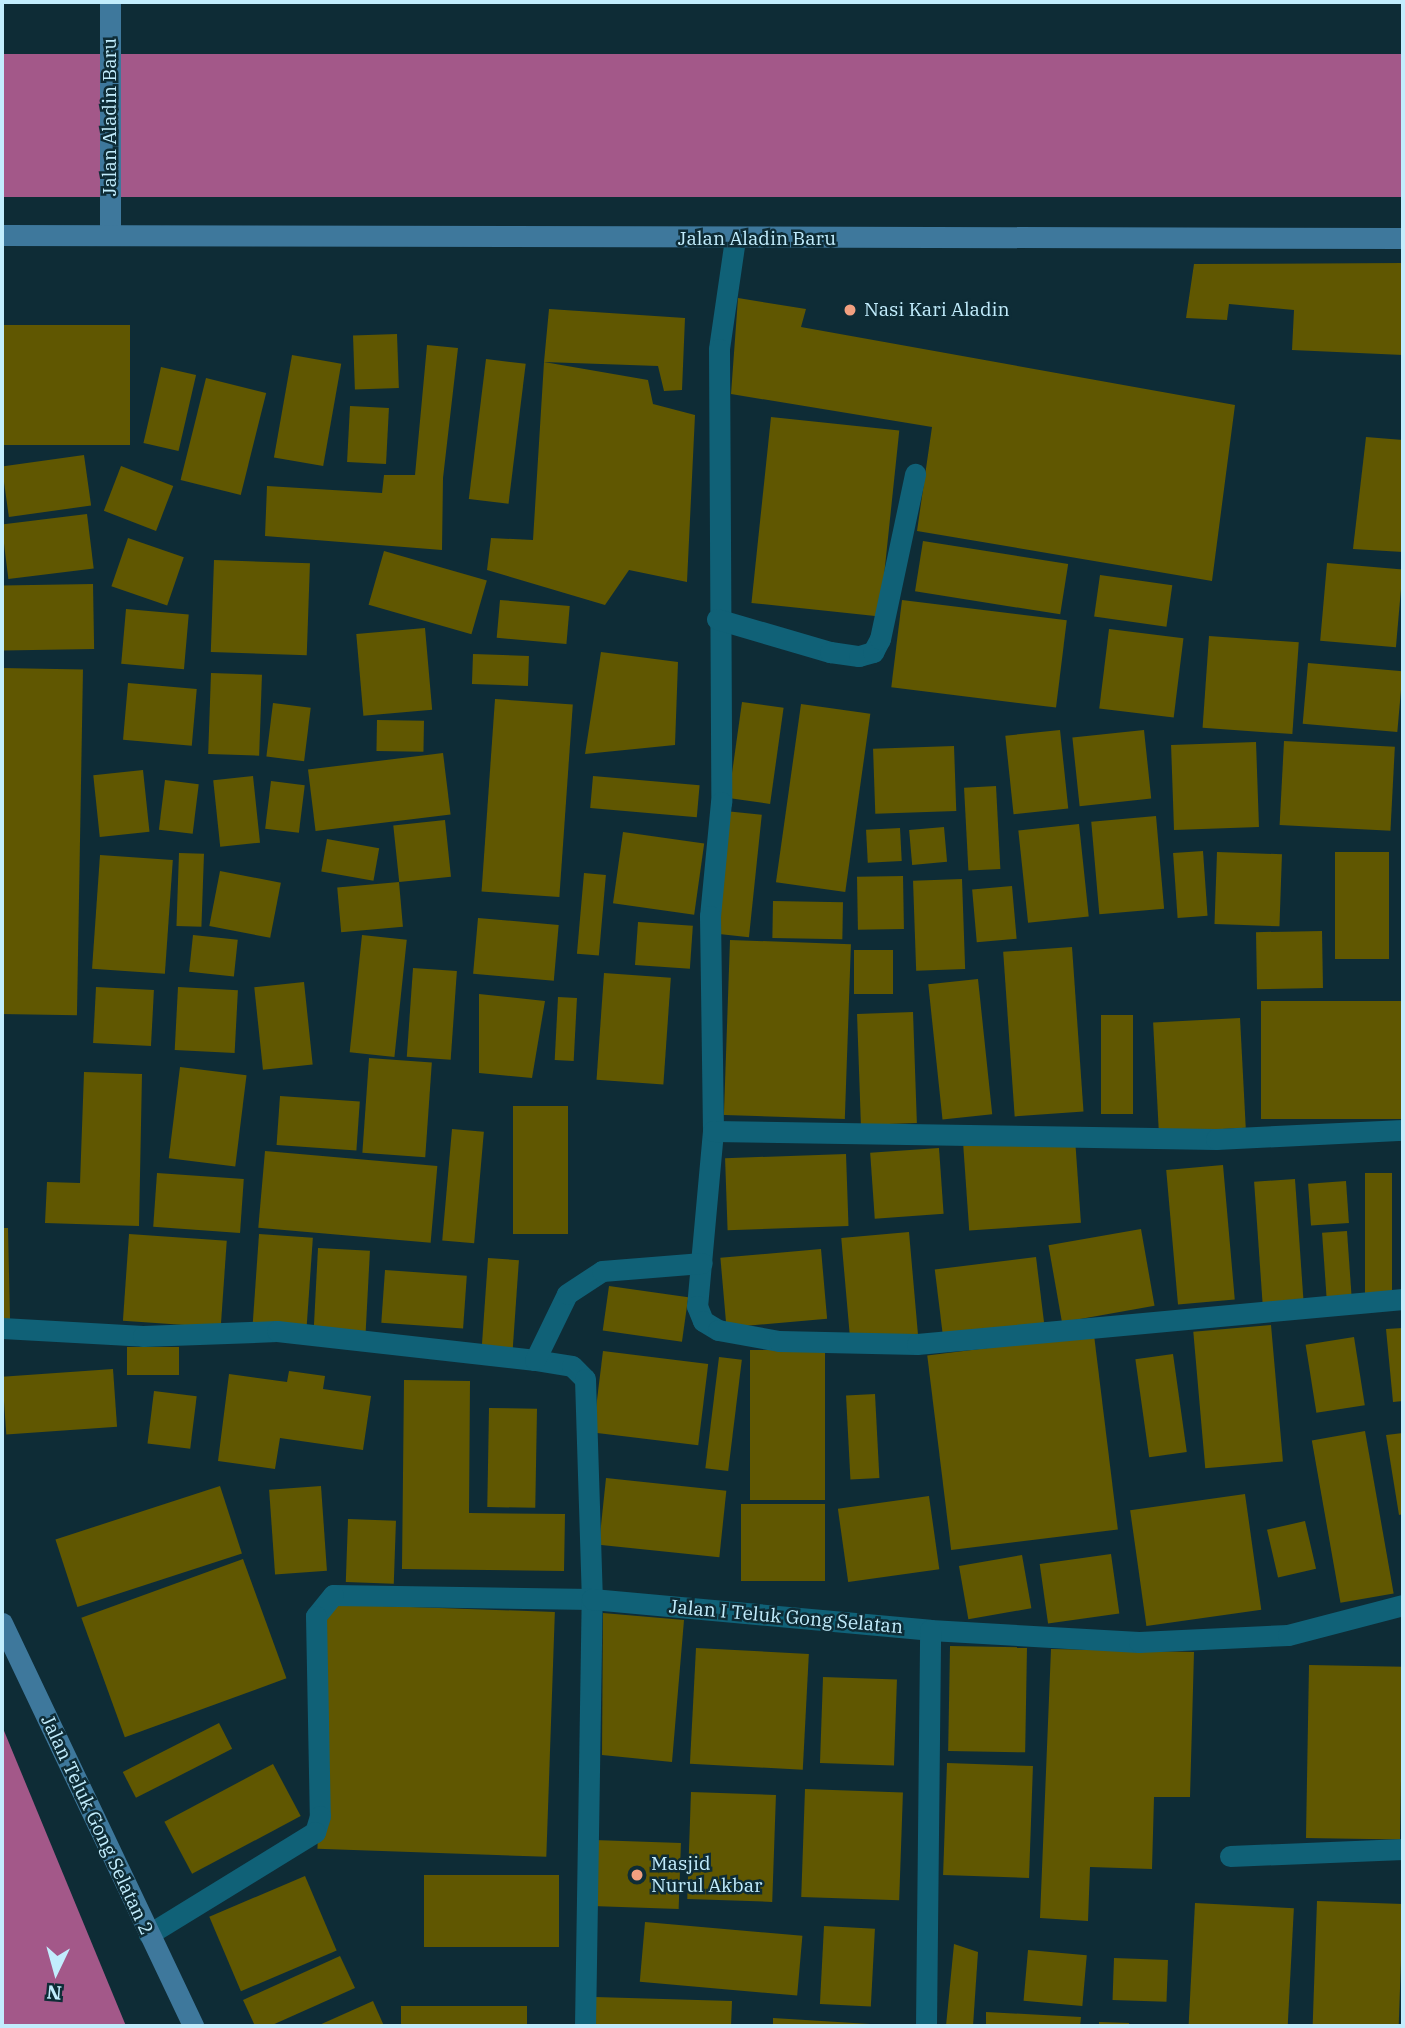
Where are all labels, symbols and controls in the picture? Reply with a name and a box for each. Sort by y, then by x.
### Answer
street label: Jalan Aladin Baru [99,38,121,196]
street label: Jalan Aladin Baru [678,228,836,250]
place label: Nasi Kari Aladin [864,299,1010,321]
marker: Nasi Kari Aladin [842,302,858,318]
street label: Jalan I Teluk Gong Selatan [668,1595,904,1639]
street label: Jalan Teluk Gong Selatan 2 [36,1711,158,1939]
place label: Masjid Nurul Akbar [651,1853,762,1897]
marker: Masjid Nurul Akbar [629,1867,645,1883]
north arrow [21,1937,91,2007]
text: N [46,1980,63,2006]

